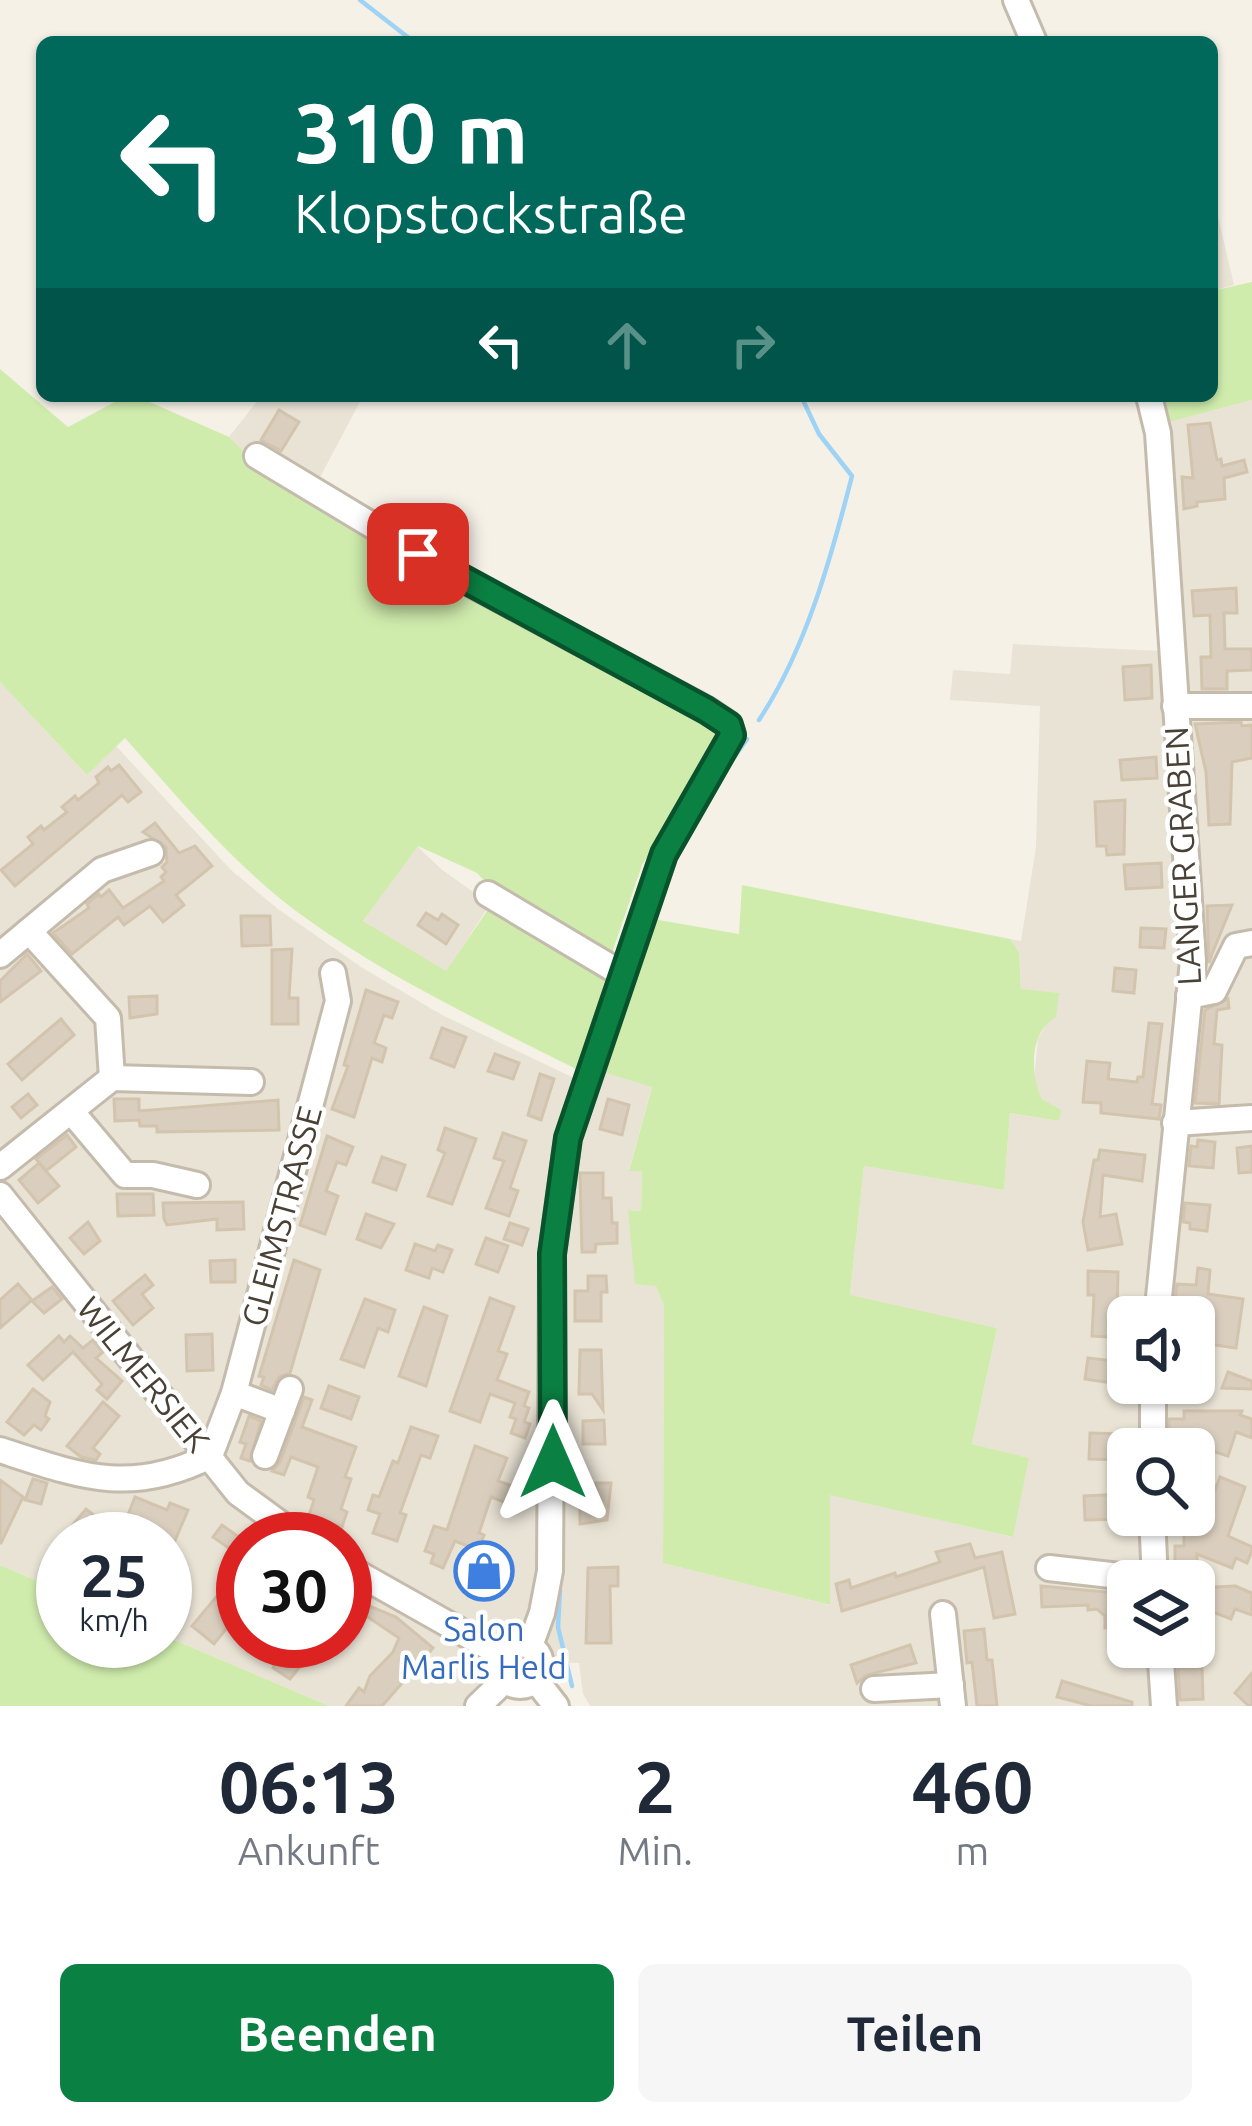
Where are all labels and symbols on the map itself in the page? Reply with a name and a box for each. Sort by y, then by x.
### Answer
pin [367,503,469,605]
street label: LANGER GRABEN [1157,726,1207,986]
street label: GLEIMSTRASSE [234,1102,328,1330]
street label: WILMERSIEK [71,1289,217,1459]
position arrow [490,1399,616,1525]
speed limit sign: 30 [216,1512,372,1668]
shop icon: Salon Marlis Held [453,1540,515,1602]
place label: Salon Marlis Held [401,1610,567,1685]

